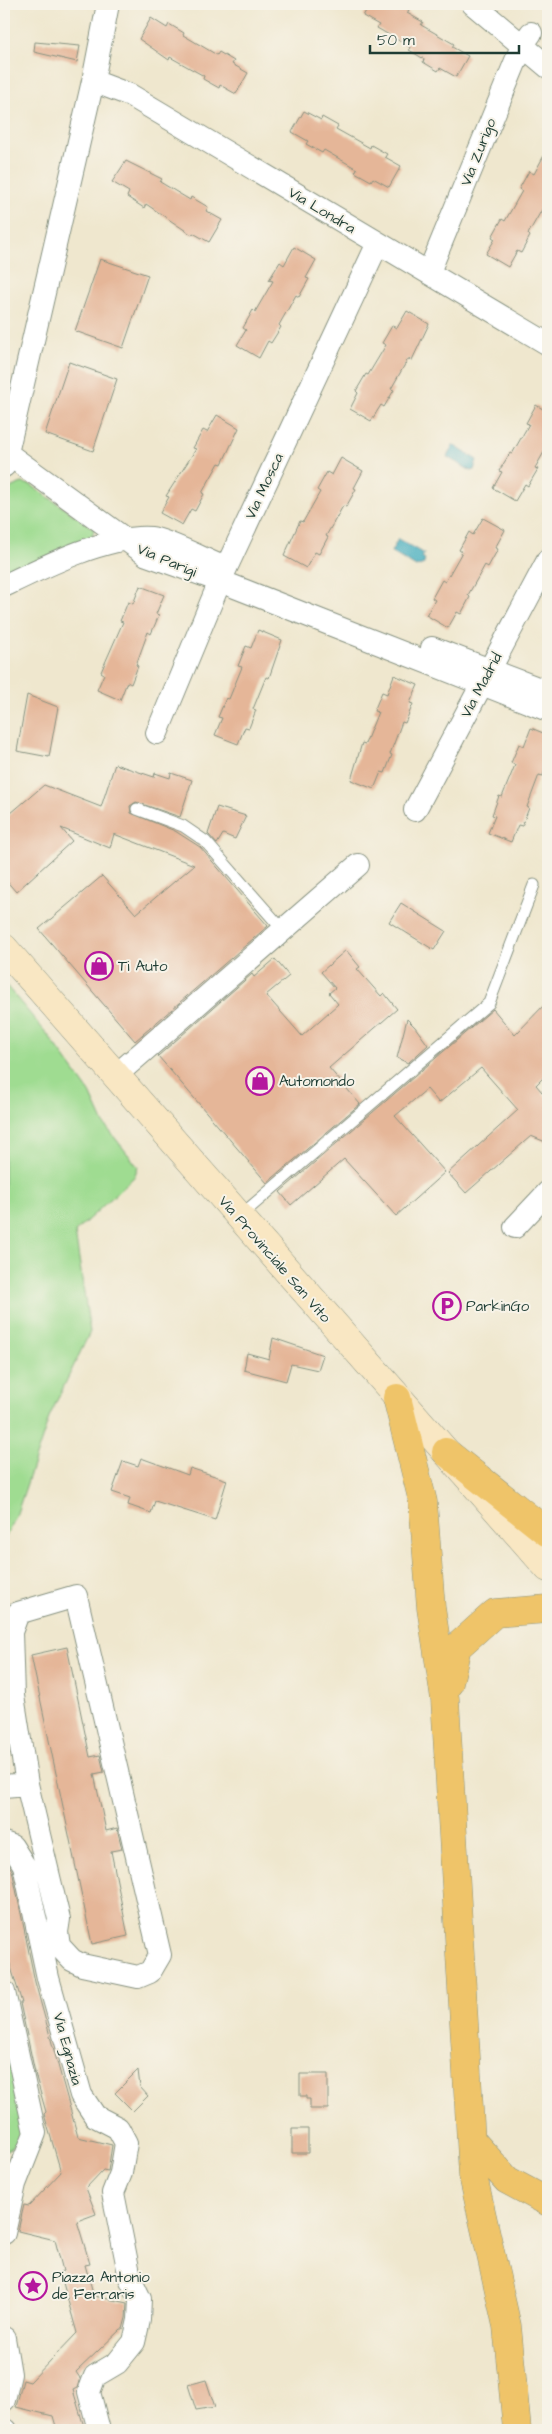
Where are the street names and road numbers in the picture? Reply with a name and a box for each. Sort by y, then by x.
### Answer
street label: Via Zurigo [455,115,503,190]
street label: Via Londra [284,182,360,239]
street label: Via Mosca [240,449,289,523]
street label: Via Parigi [133,538,201,584]
street label: Via Madrid [455,649,508,722]
street label: Via Provinciale San Vito [214,1191,336,1328]
street label: Via Egnazia [47,2010,87,2088]

